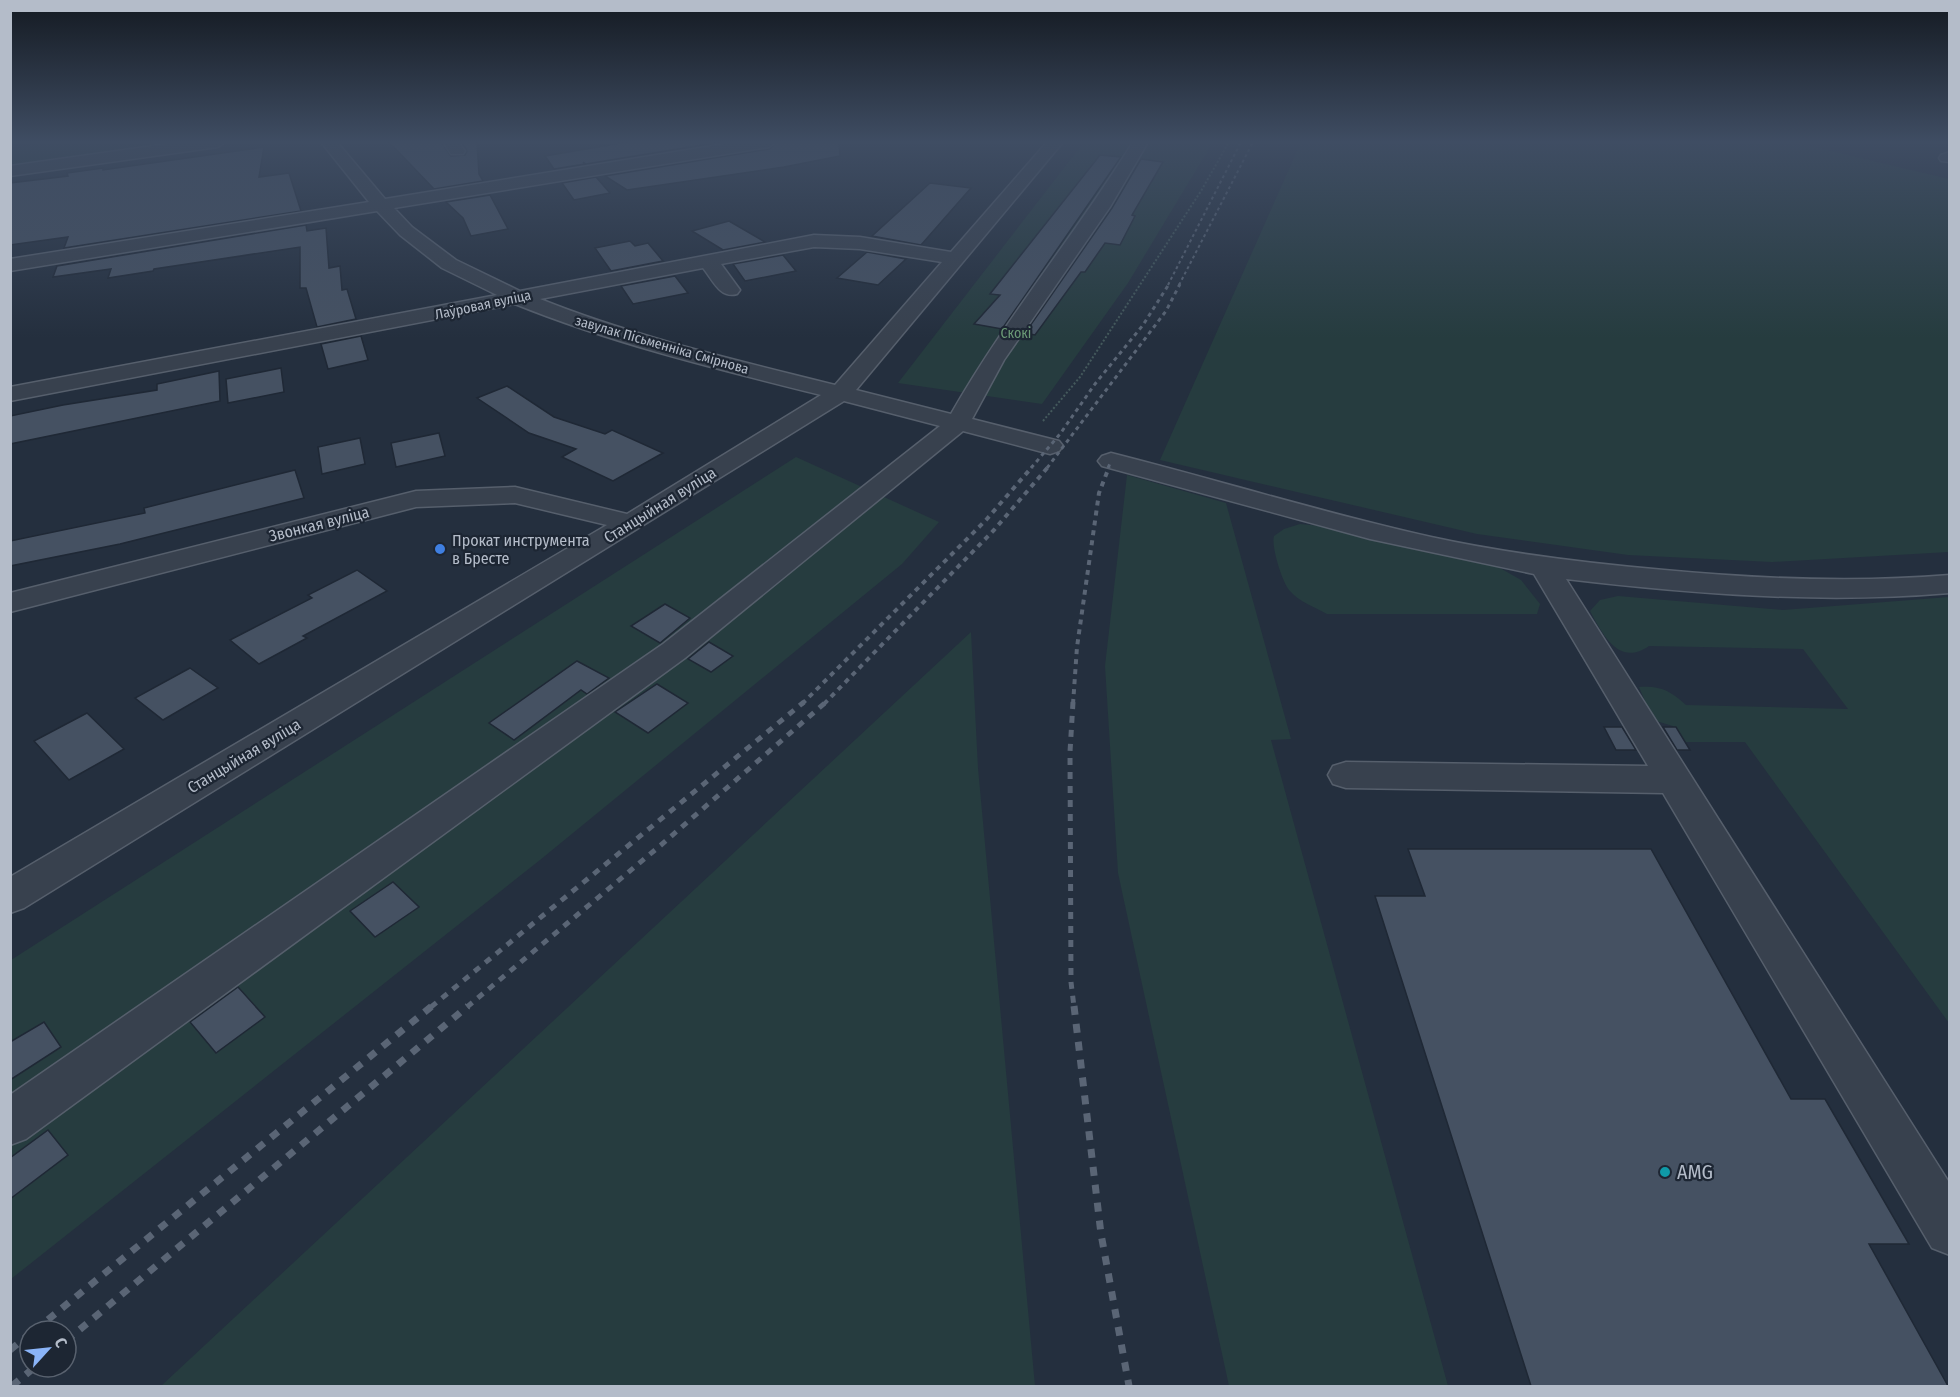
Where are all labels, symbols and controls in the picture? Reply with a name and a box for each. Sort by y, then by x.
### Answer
street label: Лаўровая вуліца [433,286,533,323]
street label: завулак Пісьменніка Смірнова [573,312,751,378]
park label: Скокі [1001,325,1031,342]
street label: Станцыйная вуліца [600,463,720,547]
street label: Звонкая вуліца [267,502,371,546]
place label: Прокат инструмента в Бресте [452,531,590,568]
marker: Прокат инструмента в Бресте [433,542,447,556]
street label: Станцыйная вуліца [184,715,304,797]
place label: AMG [1677,1160,1713,1184]
marker: AMG [1658,1165,1672,1179]
north arrow [18,1319,78,1379]
text: С [51,1334,72,1351]

